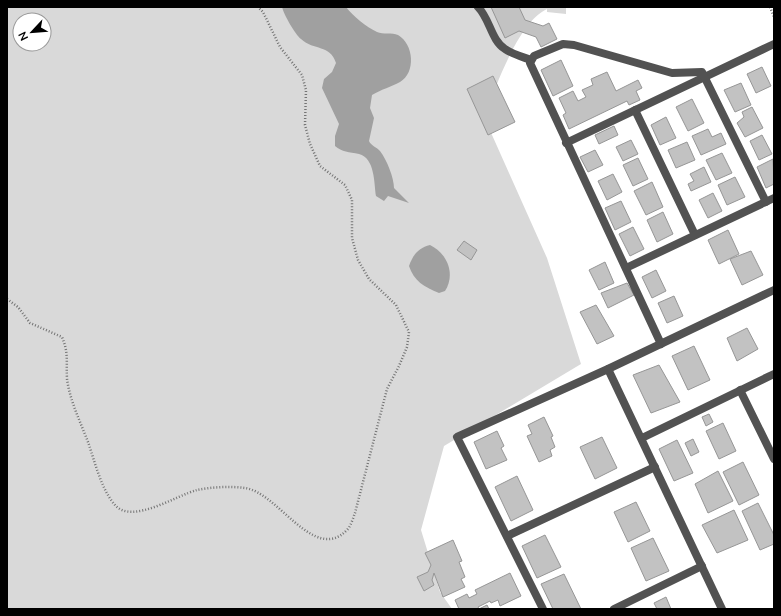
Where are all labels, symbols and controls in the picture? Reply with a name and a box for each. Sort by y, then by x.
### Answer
north arrow [12,12,52,52]
text: N [15,30,31,43]

